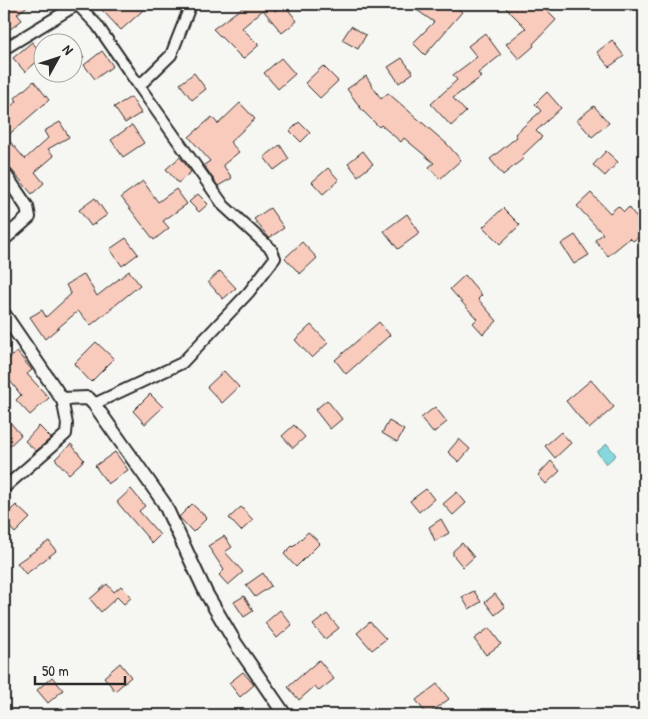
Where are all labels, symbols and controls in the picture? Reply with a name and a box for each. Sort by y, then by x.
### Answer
north arrow [32,32,82,82]
text: N [59,40,78,59]
scale bar [35,654,125,686]
text: 50 m [42,660,69,681]

